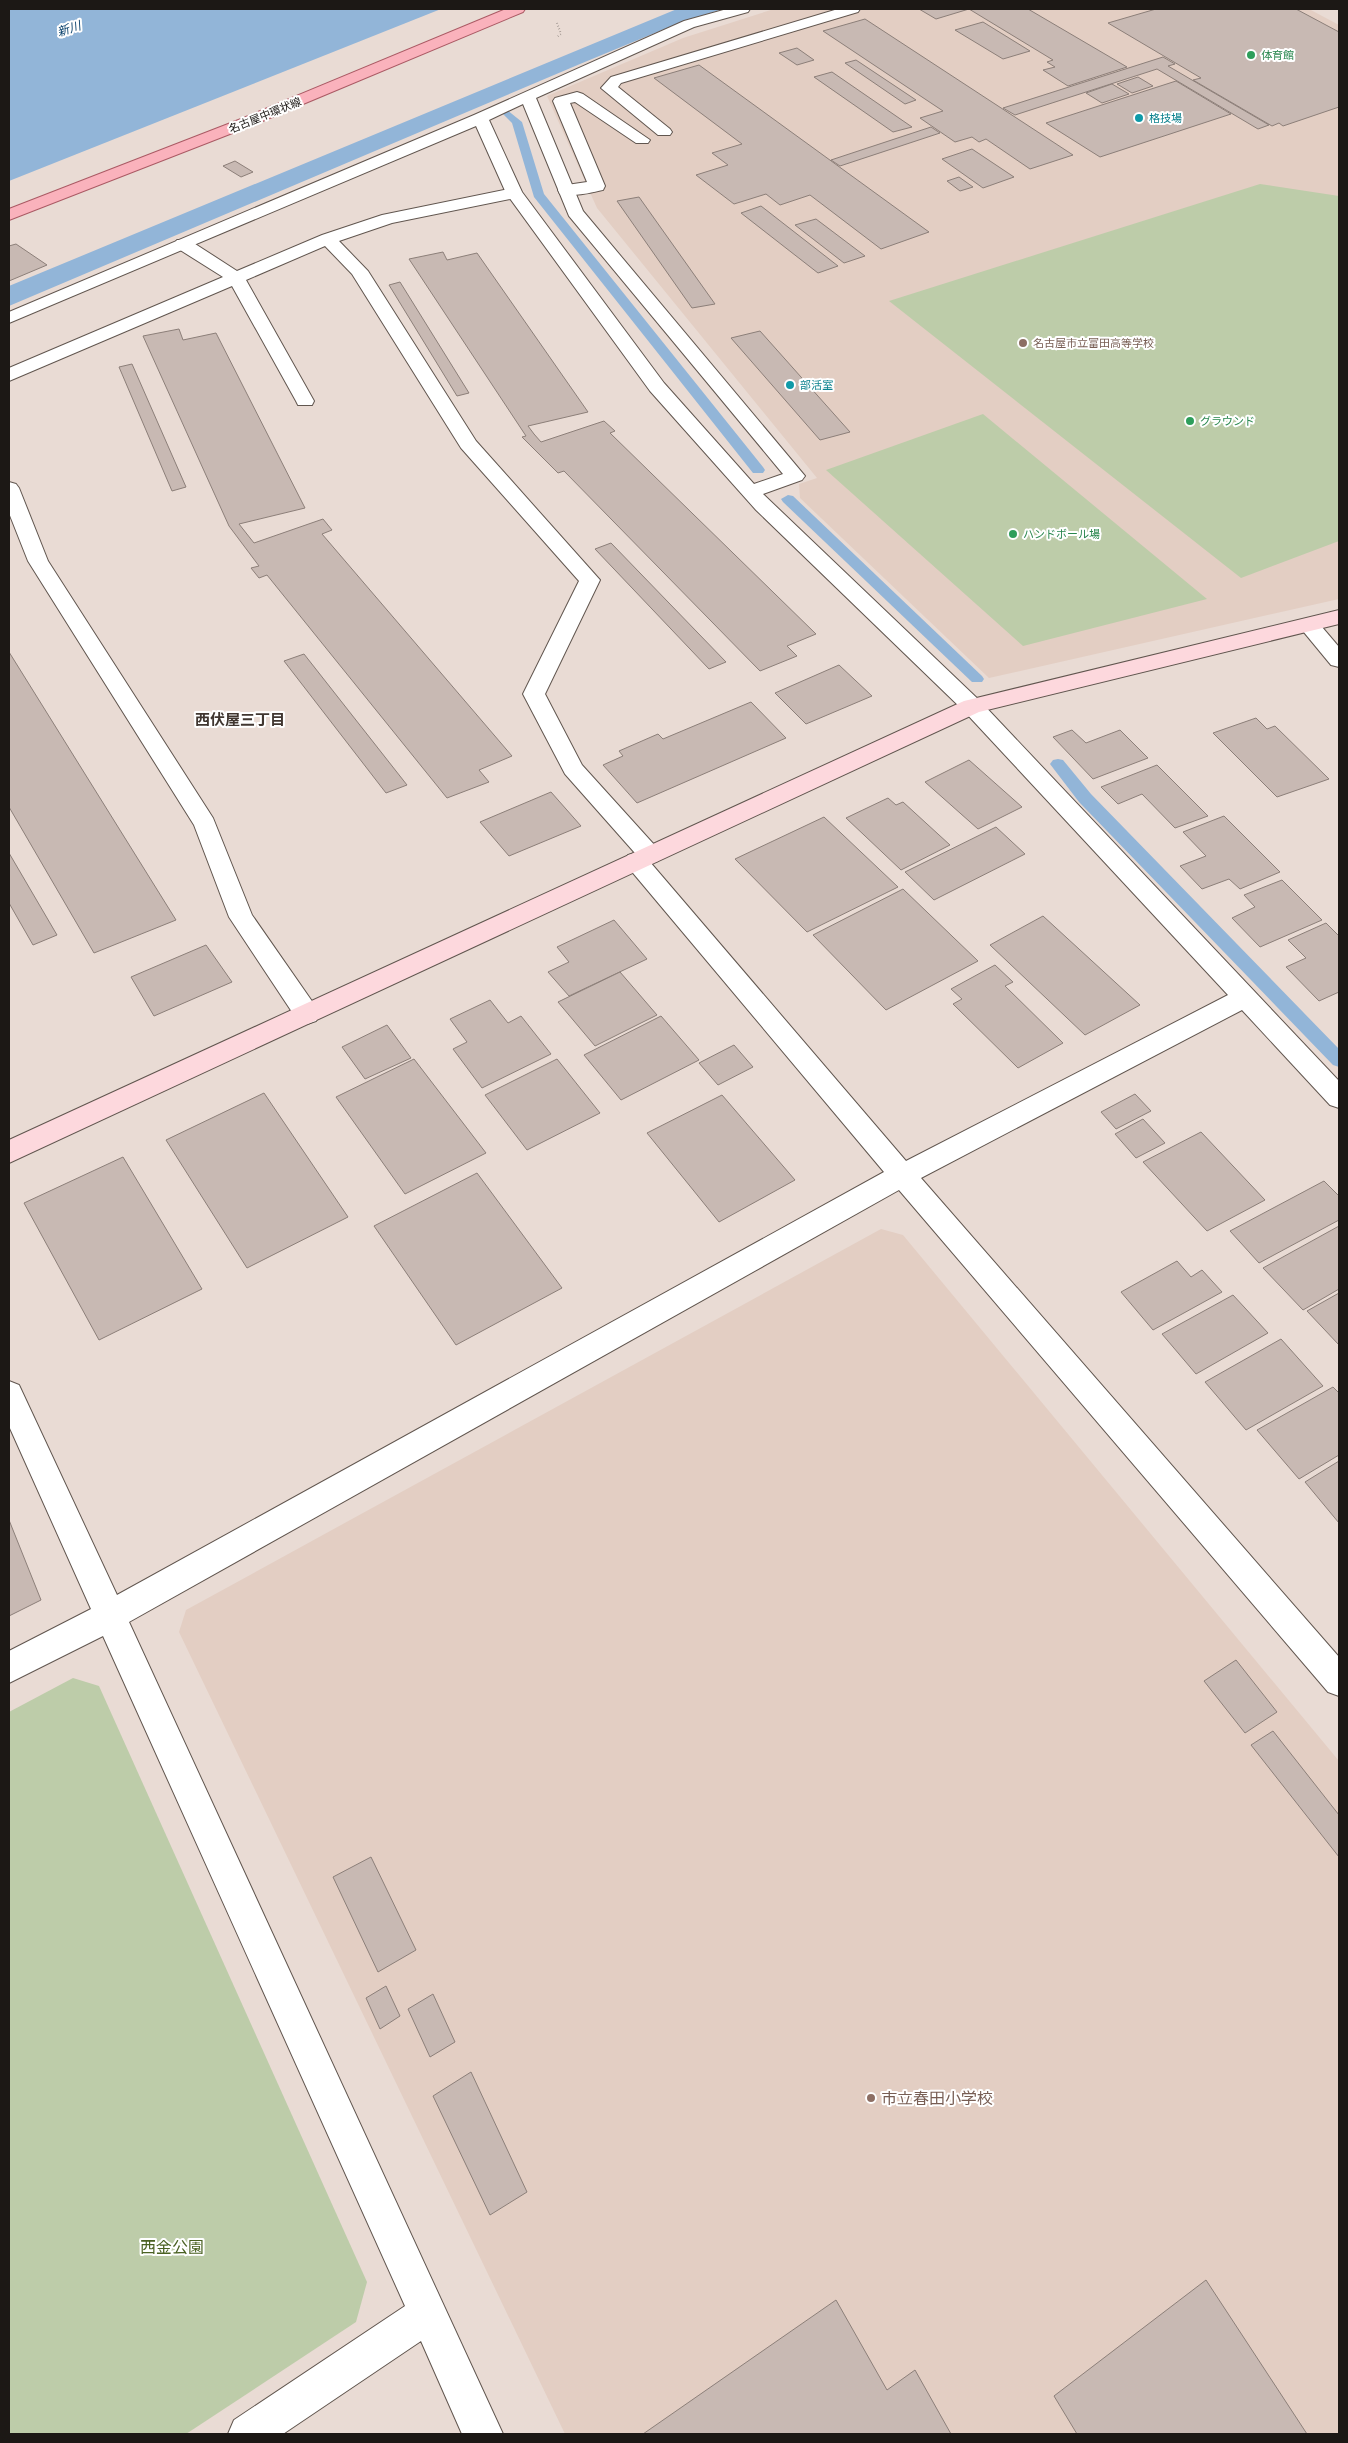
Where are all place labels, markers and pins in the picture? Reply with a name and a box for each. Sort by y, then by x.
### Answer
marker: 体育館 [1245,49,1257,61]
place label: 体育館 [1261,49,1294,62]
marker: 格技場 [1133,112,1145,124]
place label: 格技場 [1149,112,1182,125]
marker: 名古屋市立富田高等学校 [1017,337,1029,349]
place label: 名古屋市立富田高等学校 [1033,337,1154,350]
marker: 部活室 [784,379,796,391]
place label: 部活室 [800,379,833,392]
marker: グラウンド [1184,415,1196,427]
place label: グラウンド [1200,415,1255,428]
marker: ハンドボール場 [1007,528,1019,540]
place label: ハンドボール場 [1023,528,1100,541]
place label: 市立春田小学校 [881,2090,993,2109]
marker: 市立春田小学校 [865,2092,877,2104]

